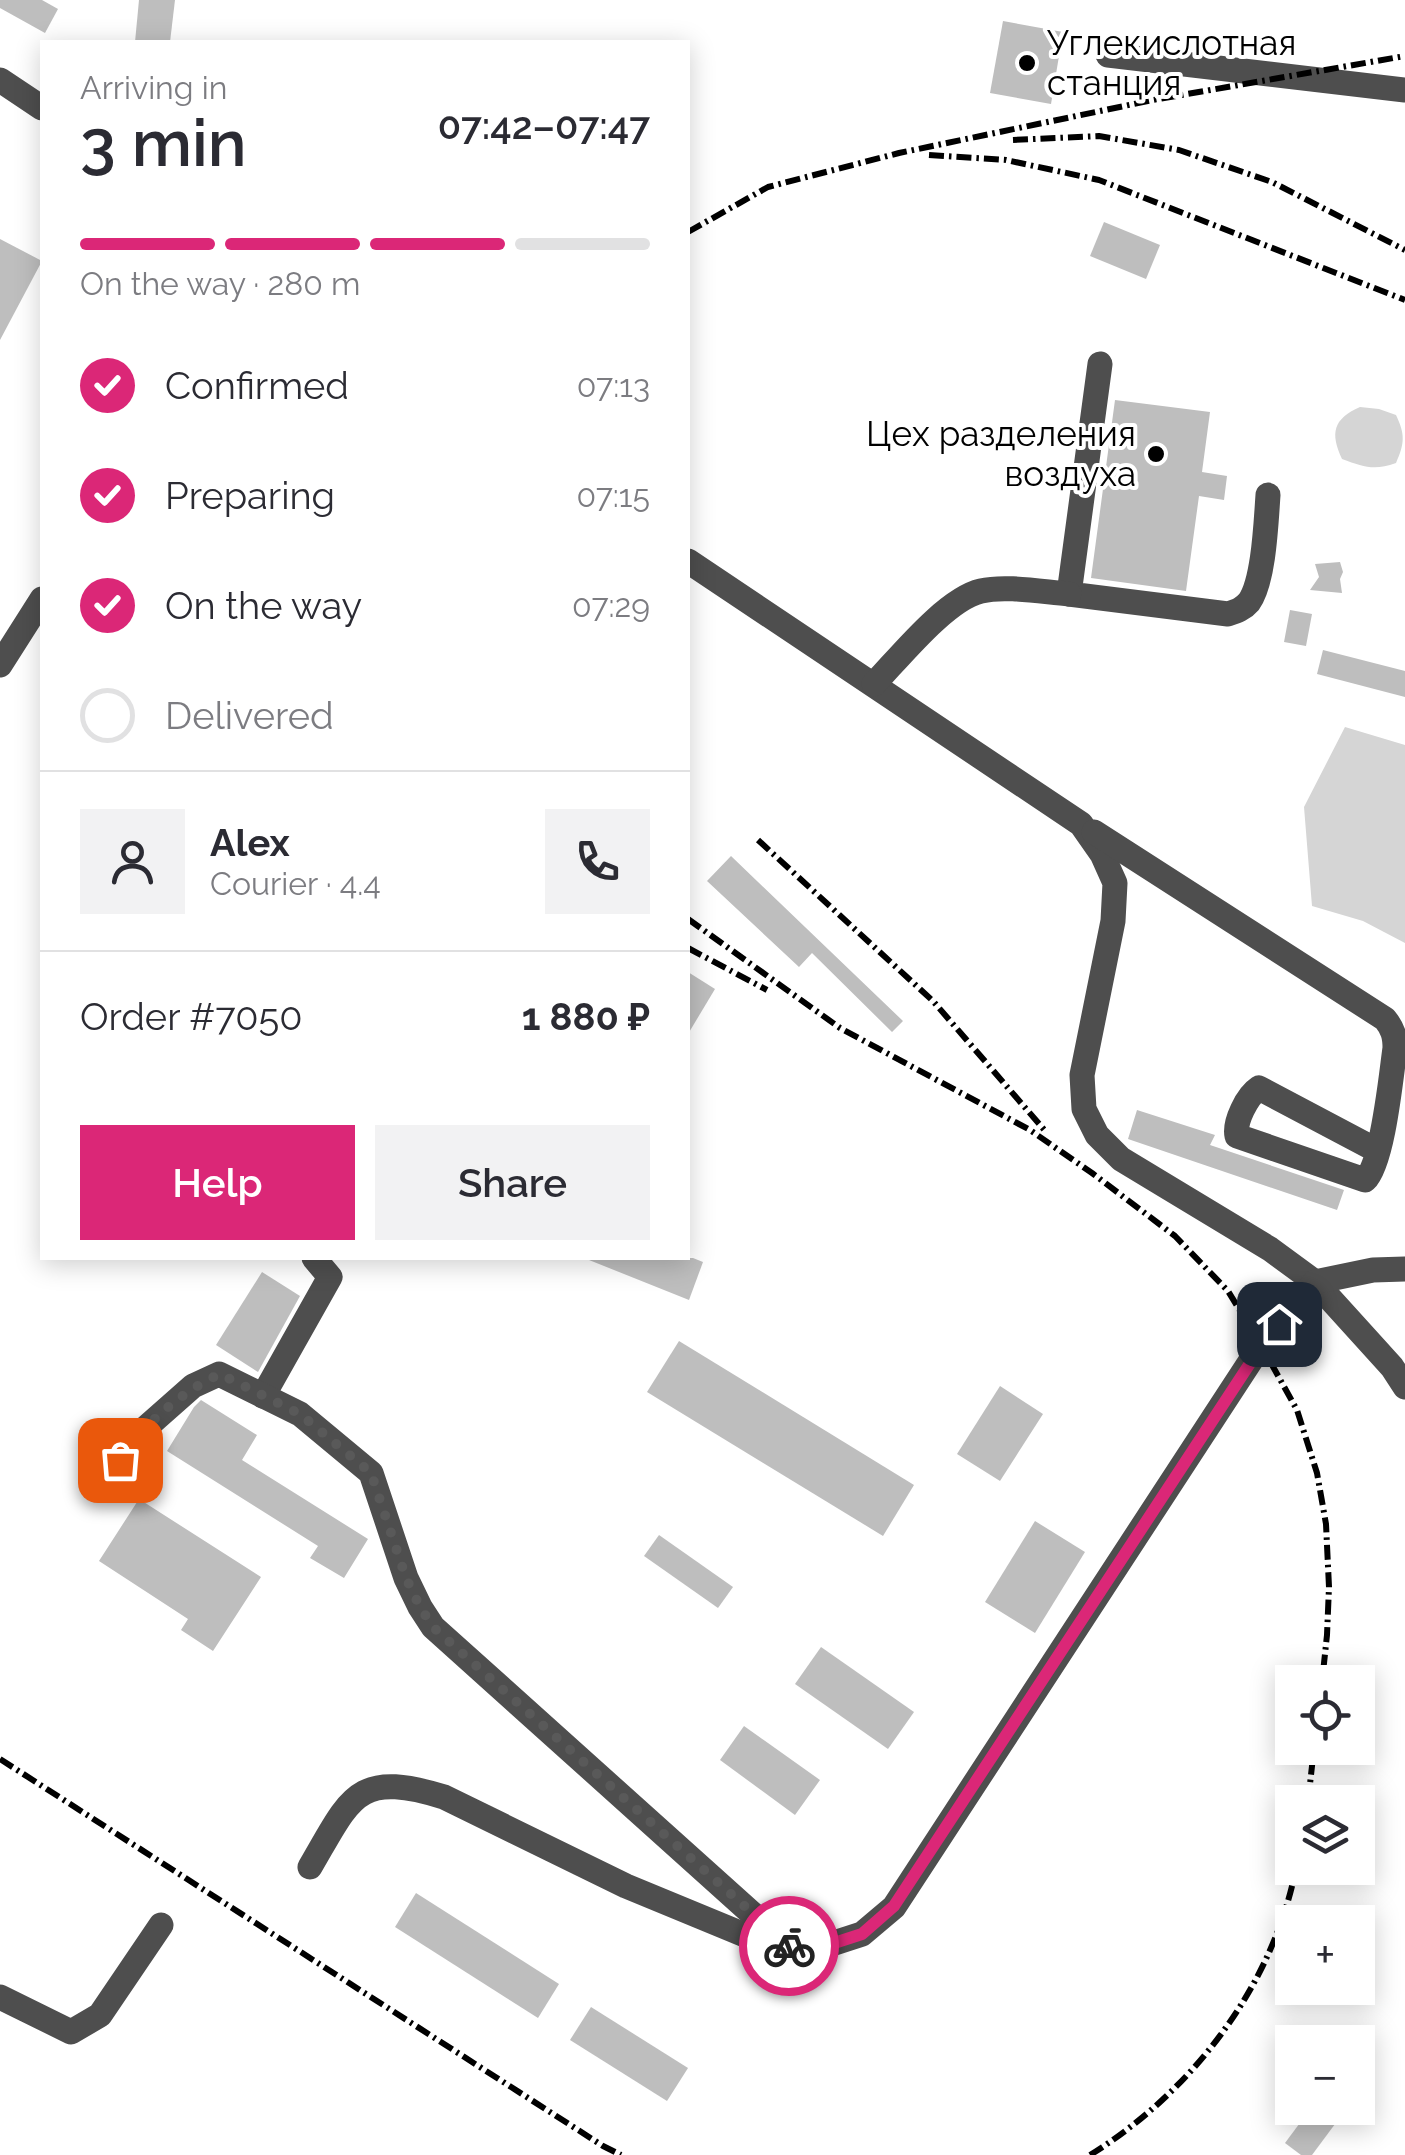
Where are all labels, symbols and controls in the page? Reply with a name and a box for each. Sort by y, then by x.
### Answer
place label: Углекислотная станция [1047,22,1296,103]
marker: Углекислотная станция [1016,52,1038,74]
text: Arriving in [80,69,227,106]
text: 07:42–07:47 [438,103,650,148]
text: 3 min [80,105,247,181]
text: On the way · 280 m [80,265,360,302]
icon: check [80,358,135,413]
text: Confirmed [165,363,349,408]
text: 07:13 [577,367,650,404]
place label: Цех разделения воздуха [866,413,1136,494]
marker: Цех разделения воздуха [1145,443,1167,465]
icon: check [80,468,135,523]
text: Preparing [165,473,335,518]
text: 07:15 [576,477,650,514]
icon: check [80,578,135,633]
text: On the way [165,583,362,628]
text: 07:29 [572,587,650,624]
text: Delivered [165,693,334,738]
button: person [80,809,185,914]
button: phone [545,809,650,914]
text: Alex [210,820,290,865]
text: Courier · 4.4 [210,865,381,902]
text: Order #7050 [80,994,303,1039]
text: 1 880 ₽ [522,994,650,1039]
button: Help [80,1125,355,1240]
button: Share [375,1125,650,1240]
pin [1237,1282,1322,1367]
icon: home [1252,1297,1307,1352]
pin [78,1418,163,1503]
icon: bag [93,1433,148,1488]
map controls [1275,1665,1375,2125]
button: locate [1275,1665,1375,1765]
button: layers [1275,1785,1375,1885]
courier [739,1896,839,1996]
button: + [1275,1905,1375,2005]
icon: bike [762,1919,817,1974]
button: − [1275,2025,1375,2125]

